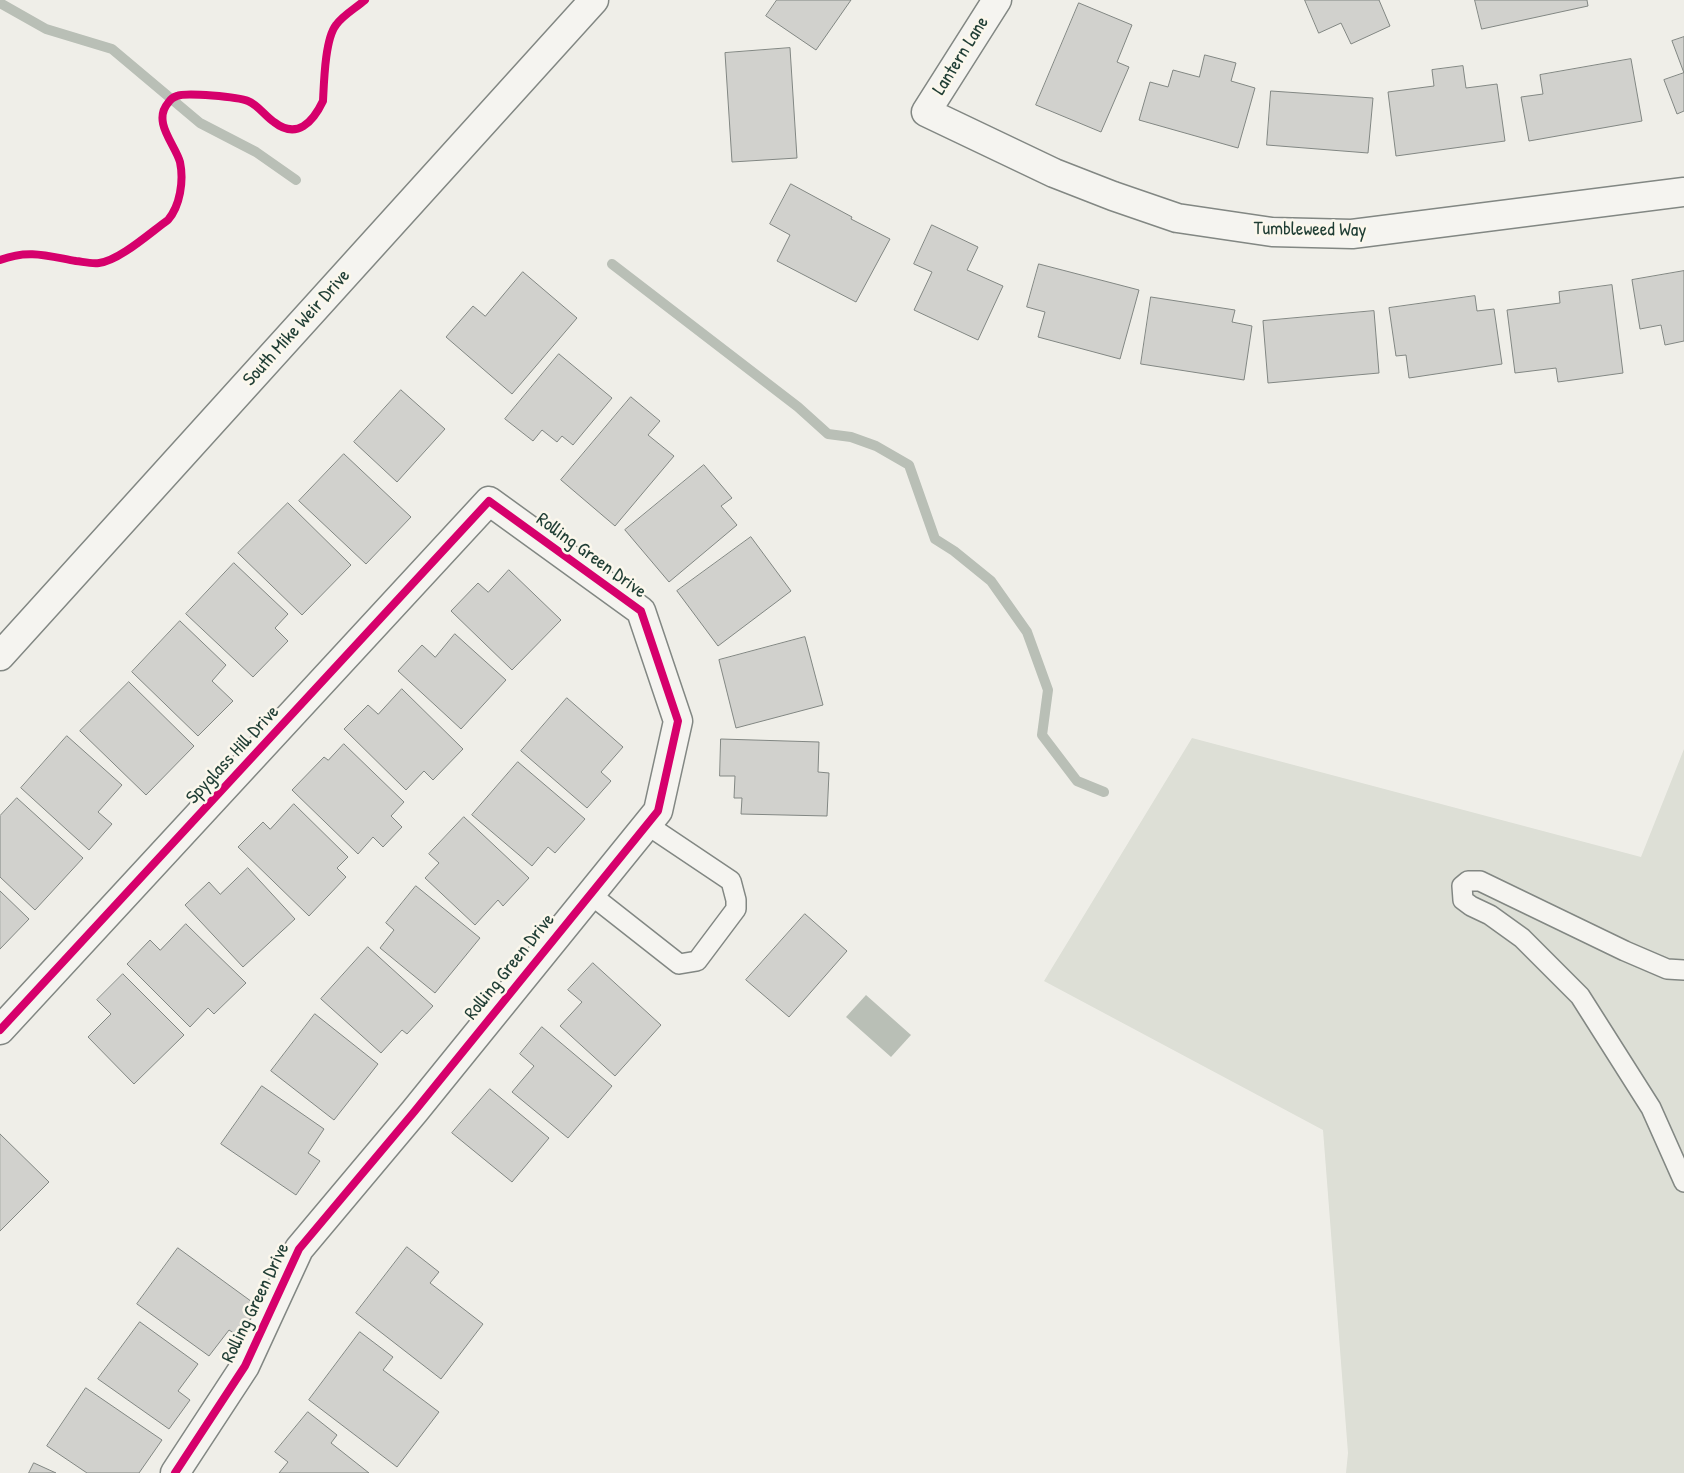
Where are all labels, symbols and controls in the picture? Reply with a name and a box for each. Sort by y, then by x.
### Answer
street label: Lantern Lane [928,13,994,99]
street label: Tumbleweed Way [1253,218,1367,242]
street label: South Mike Weir Drive [239,265,355,391]
street label: Rolling Green Drive [532,508,650,604]
street label: Spyglass Hill Drive [182,701,284,809]
street label: Rolling Green Drive [460,909,560,1025]
street label: Rolling Green Drive [217,1239,295,1367]

